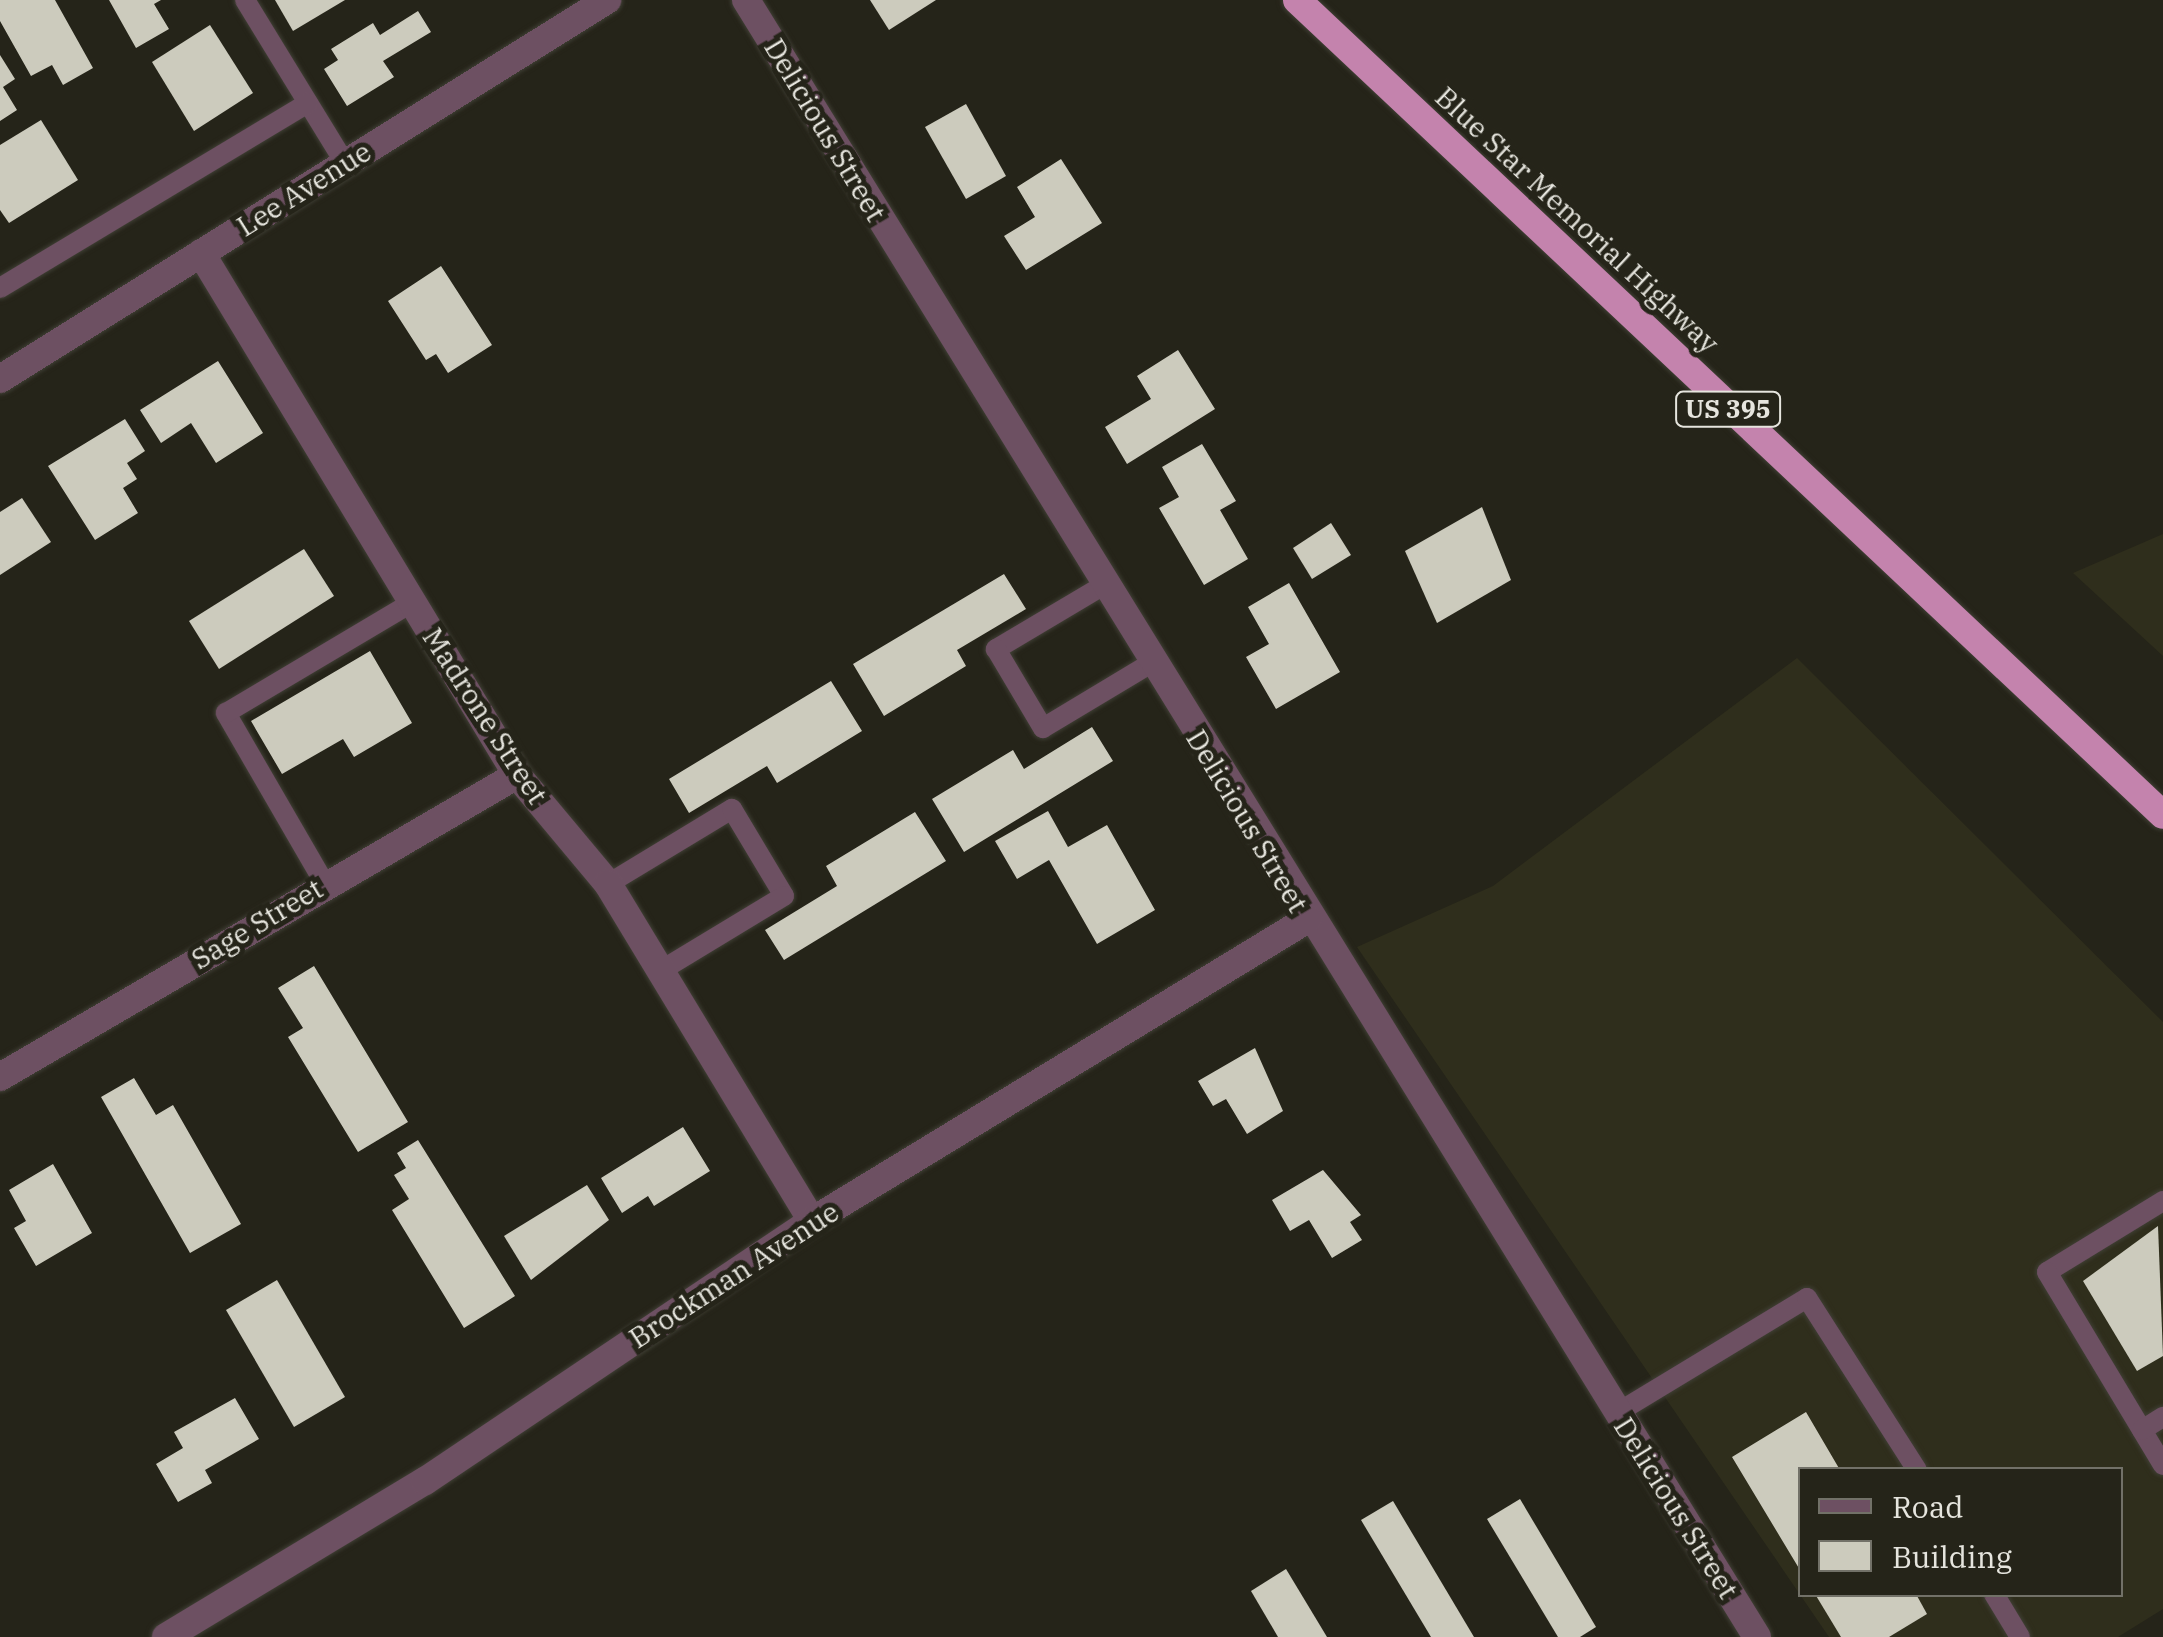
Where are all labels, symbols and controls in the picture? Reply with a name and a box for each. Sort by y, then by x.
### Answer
street label: Delicious Street [757,33,893,227]
street label: Blue Star Memorial Highway [1429,80,1725,360]
street label: Lee Avenue [231,135,377,243]
road number: US 395 [1673,389,1783,429]
street label: Madrone Street [416,622,554,810]
street label: Delicious Street [1179,724,1315,918]
street label: Sage Street [185,872,329,976]
street label: Brockman Avenue [623,1195,845,1355]
street label: Delicious Street [1607,1411,1745,1605]
legend [1798,1467,2123,1597]
text: Road [1892,1487,1964,1526]
text: Building [1892,1537,2012,1576]

